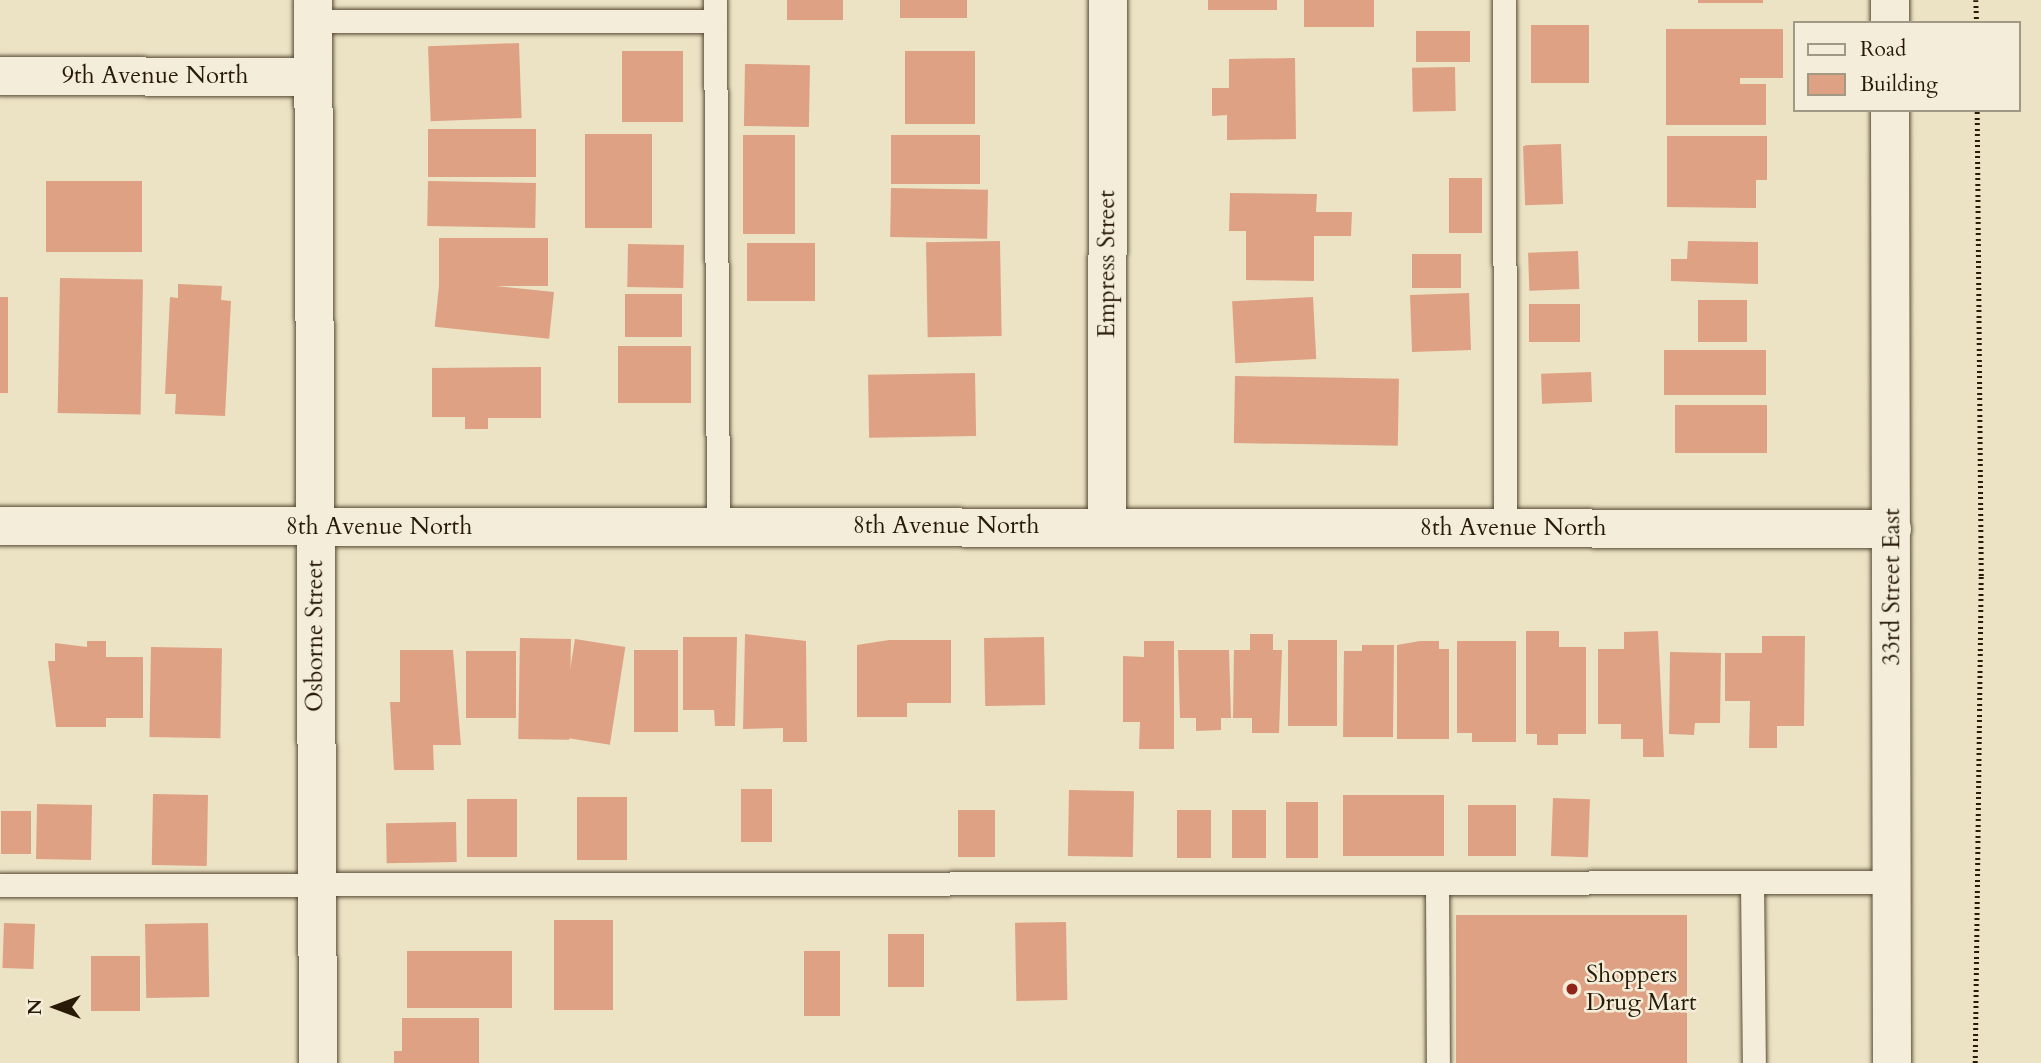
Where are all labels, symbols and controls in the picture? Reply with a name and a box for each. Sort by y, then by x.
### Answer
legend [1792,21,2020,112]
text: Road [1860,35,1906,64]
street label: 9th Avenue North [62,62,248,90]
text: Building [1860,70,1938,99]
street label: Empress Street [1093,190,1121,338]
street label: 33rd Street East [1878,508,1906,666]
street label: 8th Avenue North [853,512,1039,540]
street label: 8th Avenue North [286,513,472,541]
street label: 8th Avenue North [1420,514,1606,542]
street label: Osborne Street [301,560,329,712]
place label: Shoppers Drug Mart [1586,961,1697,1017]
north arrow [21,972,91,1042]
marker: Shoppers Drug Mart [1564,981,1580,997]
text: N [22,999,48,1015]

